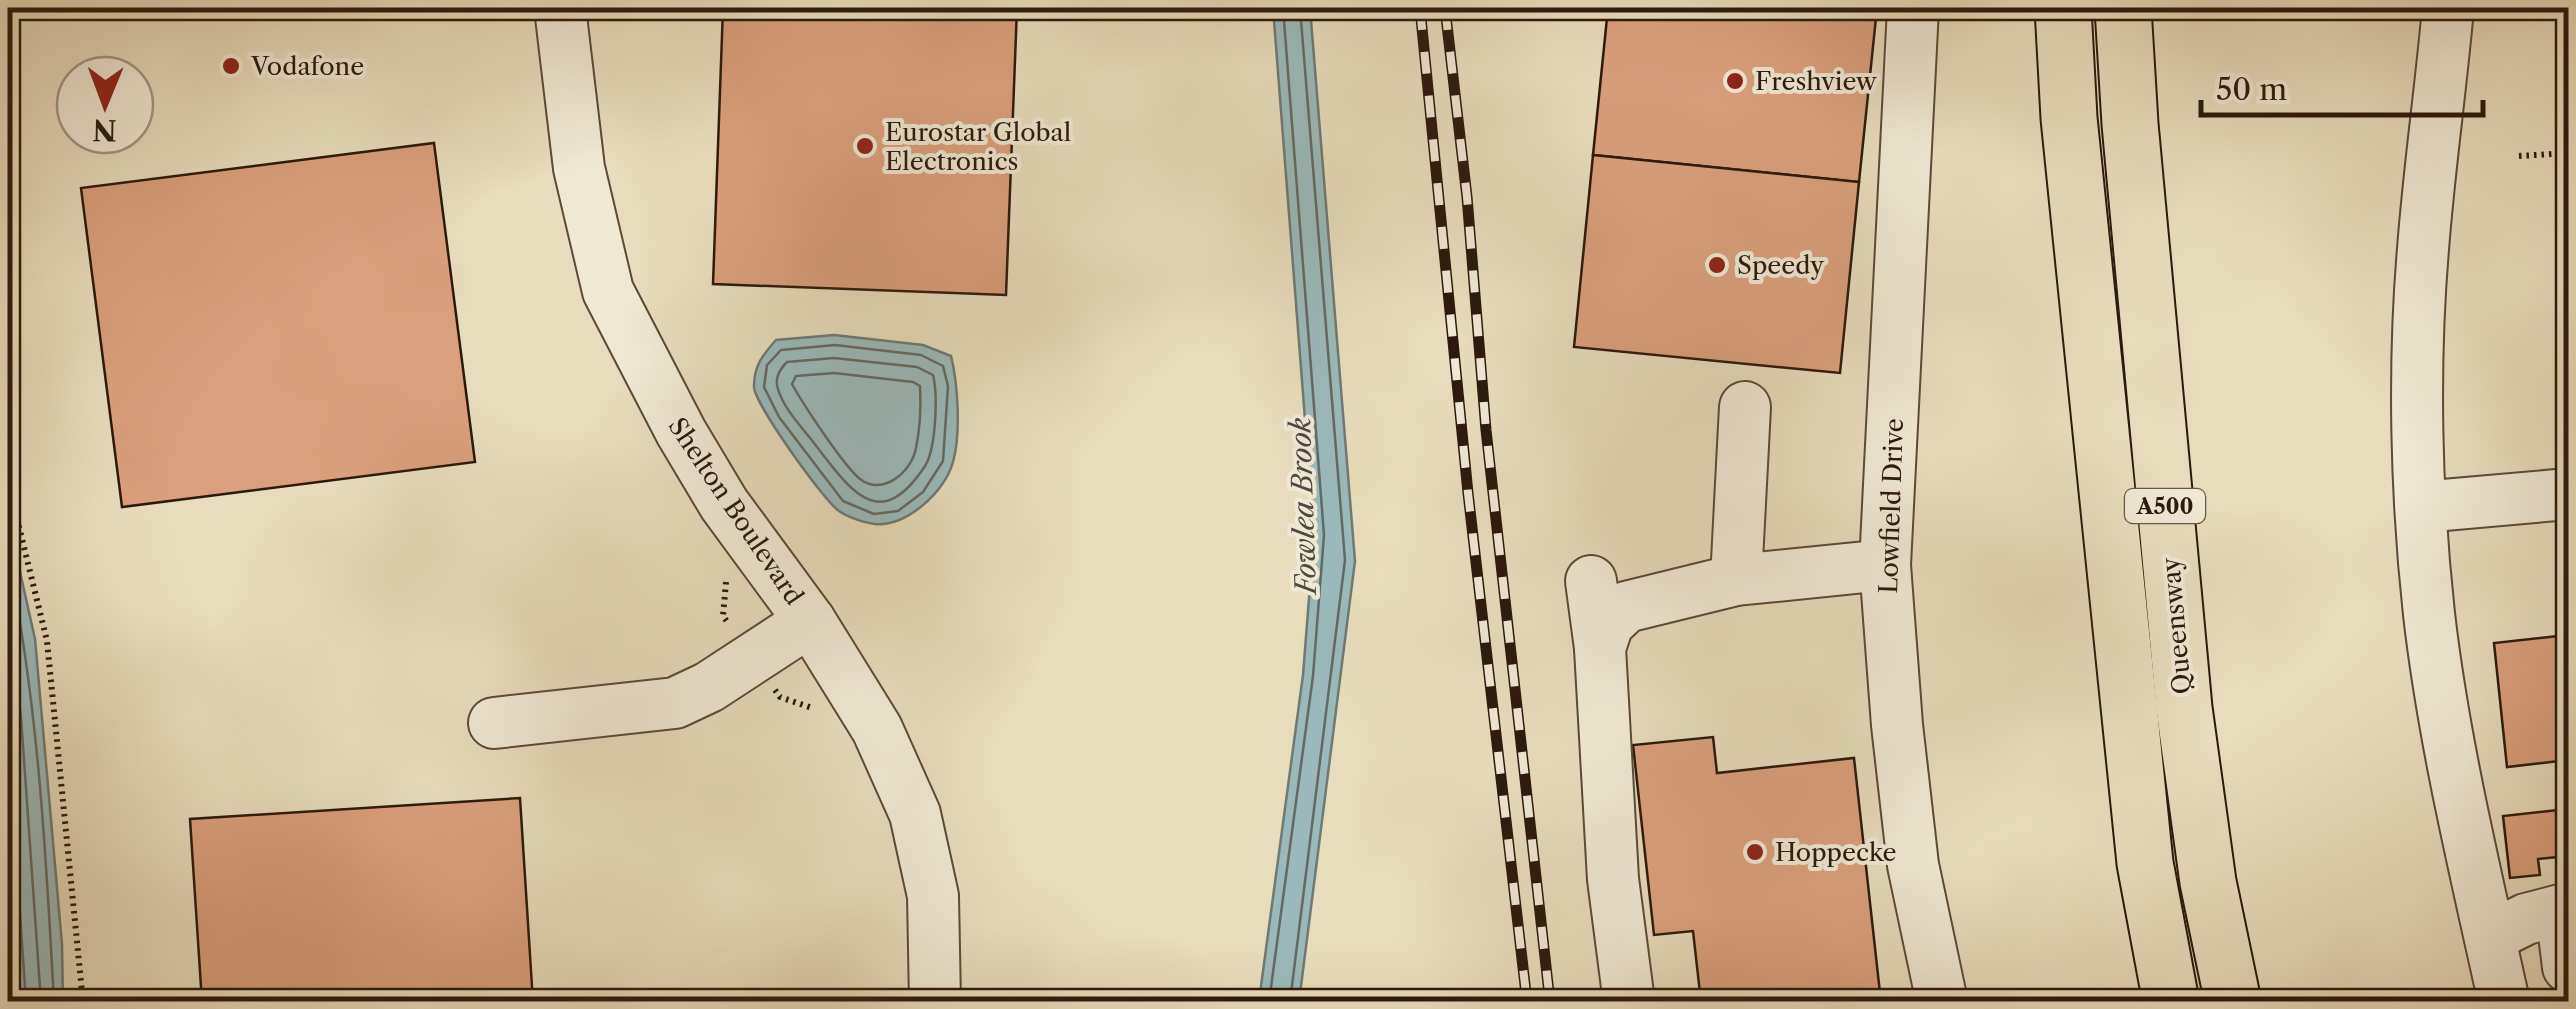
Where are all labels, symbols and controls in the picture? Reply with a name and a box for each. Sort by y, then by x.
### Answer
place label: Vodafone [250,51,364,82]
north arrow [55,55,155,155]
marker: Vodafone [220,55,242,77]
scale bar [2201,55,2484,117]
place label: Freshview [1755,66,1878,97]
marker: Freshview [1724,70,1746,92]
text: 50 m [2216,71,2287,108]
text: N [92,113,117,147]
place label: Eurostar Global Electronics [885,117,1071,177]
marker: Eurostar Global Electronics [854,135,876,157]
place label: Speedy [1737,250,1825,281]
marker: Speedy [1706,254,1728,276]
street label: Shelton Boulevard [661,412,810,611]
water label: Fowlea Brook [1283,417,1323,597]
street label: Lowfield Drive [1873,418,1910,594]
road number: A500 [2125,489,2205,523]
street label: Queensway [2155,555,2198,696]
place label: Hoppecke [1775,837,1897,868]
marker: Hoppecke [1744,841,1766,863]

